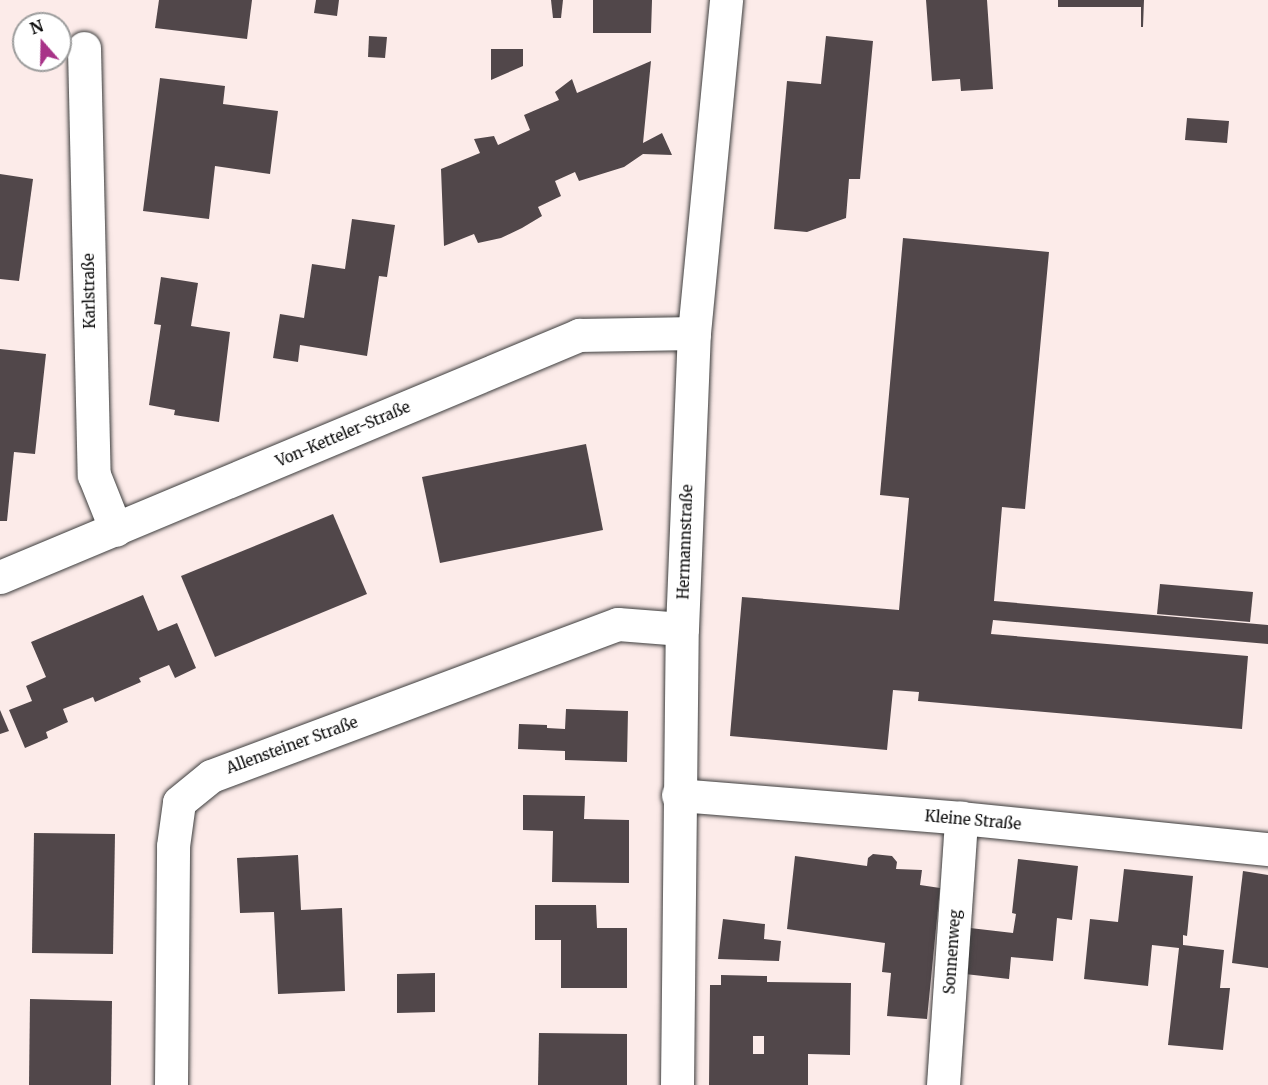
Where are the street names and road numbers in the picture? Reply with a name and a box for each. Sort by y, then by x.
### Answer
street label: Karlstraße [79,253,99,329]
street label: Von-Ketteler-Straße [273,398,413,470]
street label: Hermannstraße [674,484,696,600]
street label: Allensteiner Straße [224,713,360,777]
street label: Kleine Straße [924,807,1022,833]
street label: Sonnenweg [940,909,964,995]

